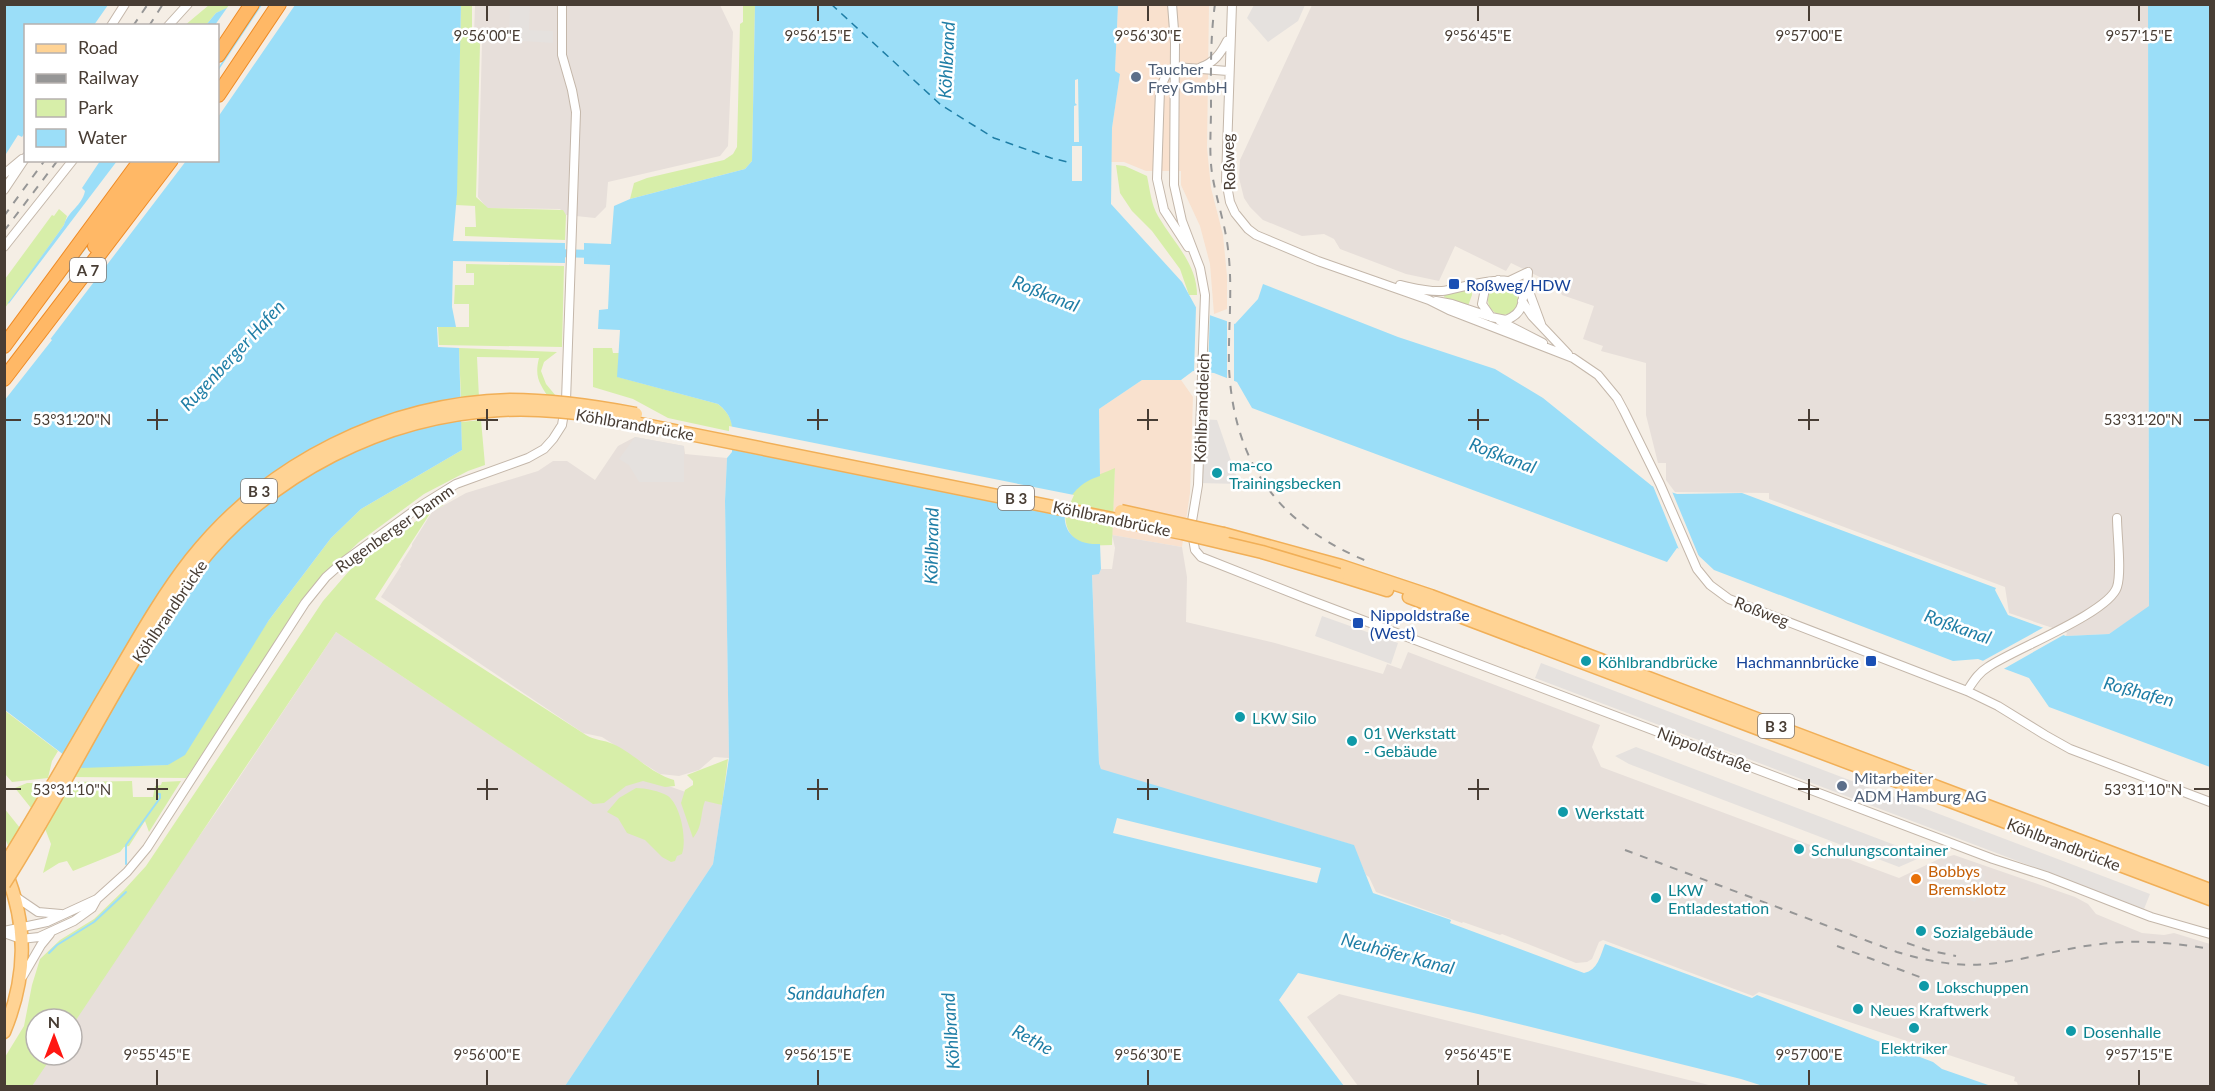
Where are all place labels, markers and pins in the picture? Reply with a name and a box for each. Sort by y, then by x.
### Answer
place label: Taucher Frey GmbH [1148,59,1228,96]
marker: Taucher Frey GmbH [1129,70,1143,84]
place label: Roßweg/HDW [1466,275,1571,294]
marker: Roßweg/HDW [1447,277,1461,291]
place label: ma-co Trainingsbecken [1229,455,1341,492]
marker: ma-co Trainingsbecken [1210,466,1224,480]
place label: Nippoldstraße (West) [1370,605,1470,642]
marker: Nippoldstraße (West) [1351,616,1365,630]
place label: Köhlbrandbrücke [1598,652,1718,671]
place label: Hachmannbrücke [1736,652,1859,671]
marker: Köhlbrandbrücke [1579,654,1593,668]
marker: Hachmannbrücke [1864,654,1878,668]
place label: LKW Silo [1252,708,1317,727]
marker: LKW Silo [1233,710,1247,724]
place label: 01 Werkstatt - Gebäude [1364,723,1456,760]
marker: 01 Werkstatt - Gebäude [1345,734,1359,748]
place label: Mitarbeiter ADM Hamburg AG [1854,768,1987,805]
marker: Mitarbeiter ADM Hamburg AG [1835,779,1849,793]
place label: Werkstatt [1575,803,1645,822]
marker: Werkstatt [1556,805,1570,819]
place label: Schulungscontainer [1811,840,1948,859]
marker: Schulungscontainer [1792,842,1806,856]
place label: Bobbys Bremsklotz [1928,861,2006,898]
marker: Bobbys Bremsklotz [1909,872,1923,886]
place label: LKW Entladestation [1668,880,1769,917]
marker: LKW Entladestation [1649,891,1663,905]
place label: Sozialgebäude [1933,922,2033,941]
marker: Sozialgebäude [1914,924,1928,938]
place label: Lokschuppen [1936,977,2029,996]
marker: Lokschuppen [1917,979,1931,993]
place label: Neues Kraftwerk [1870,1000,1990,1019]
marker: Neues Kraftwerk [1851,1002,1865,1016]
marker: Elektriker [1907,1021,1921,1035]
place label: Dosenhalle [2083,1022,2161,1041]
marker: Dosenhalle [2064,1024,2078,1038]
place label: Elektriker [1881,1038,1948,1057]

